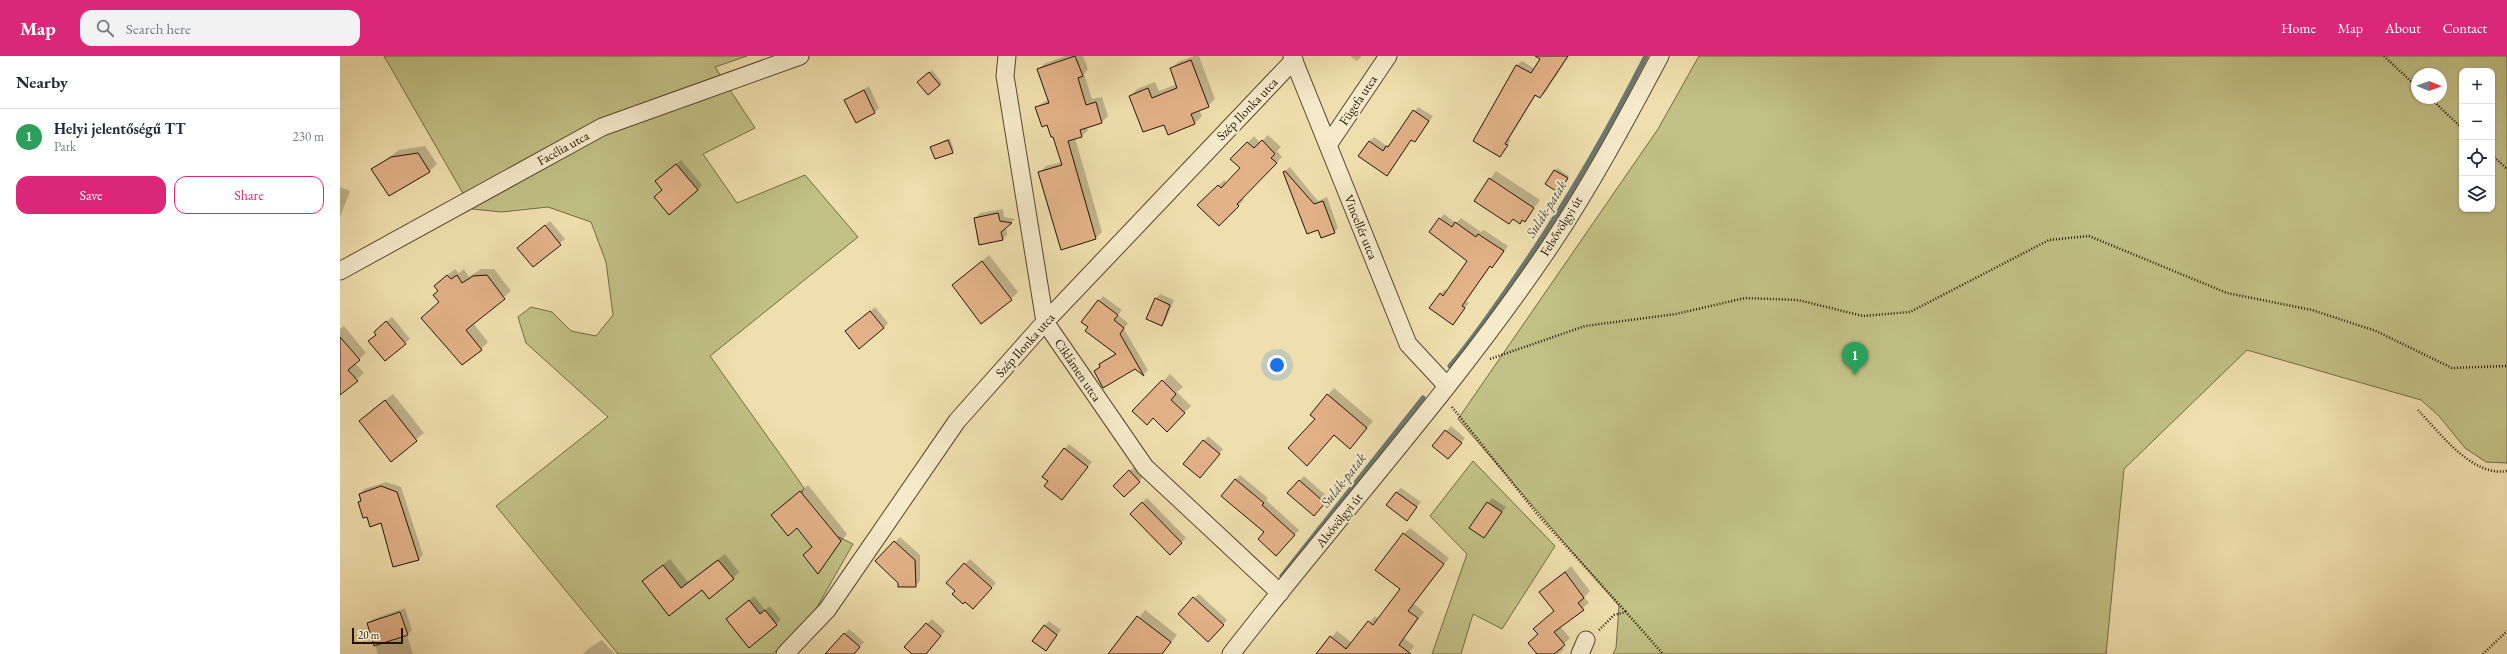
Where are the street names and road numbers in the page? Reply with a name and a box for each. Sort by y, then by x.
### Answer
street label: Fügefa utca [1335,71,1381,128]
street label: Szép Ilonka utca [1213,73,1282,144]
street label: Facélia utca [534,126,593,169]
street label: Vincellér utca [1340,192,1382,262]
street label: Felsővölgyi út [1536,193,1586,259]
street label: Szép Ilonka utca [991,309,1059,381]
street label: Ciklámen utca [1051,335,1106,406]
street label: Alsóvölgyi út [1311,489,1366,552]

